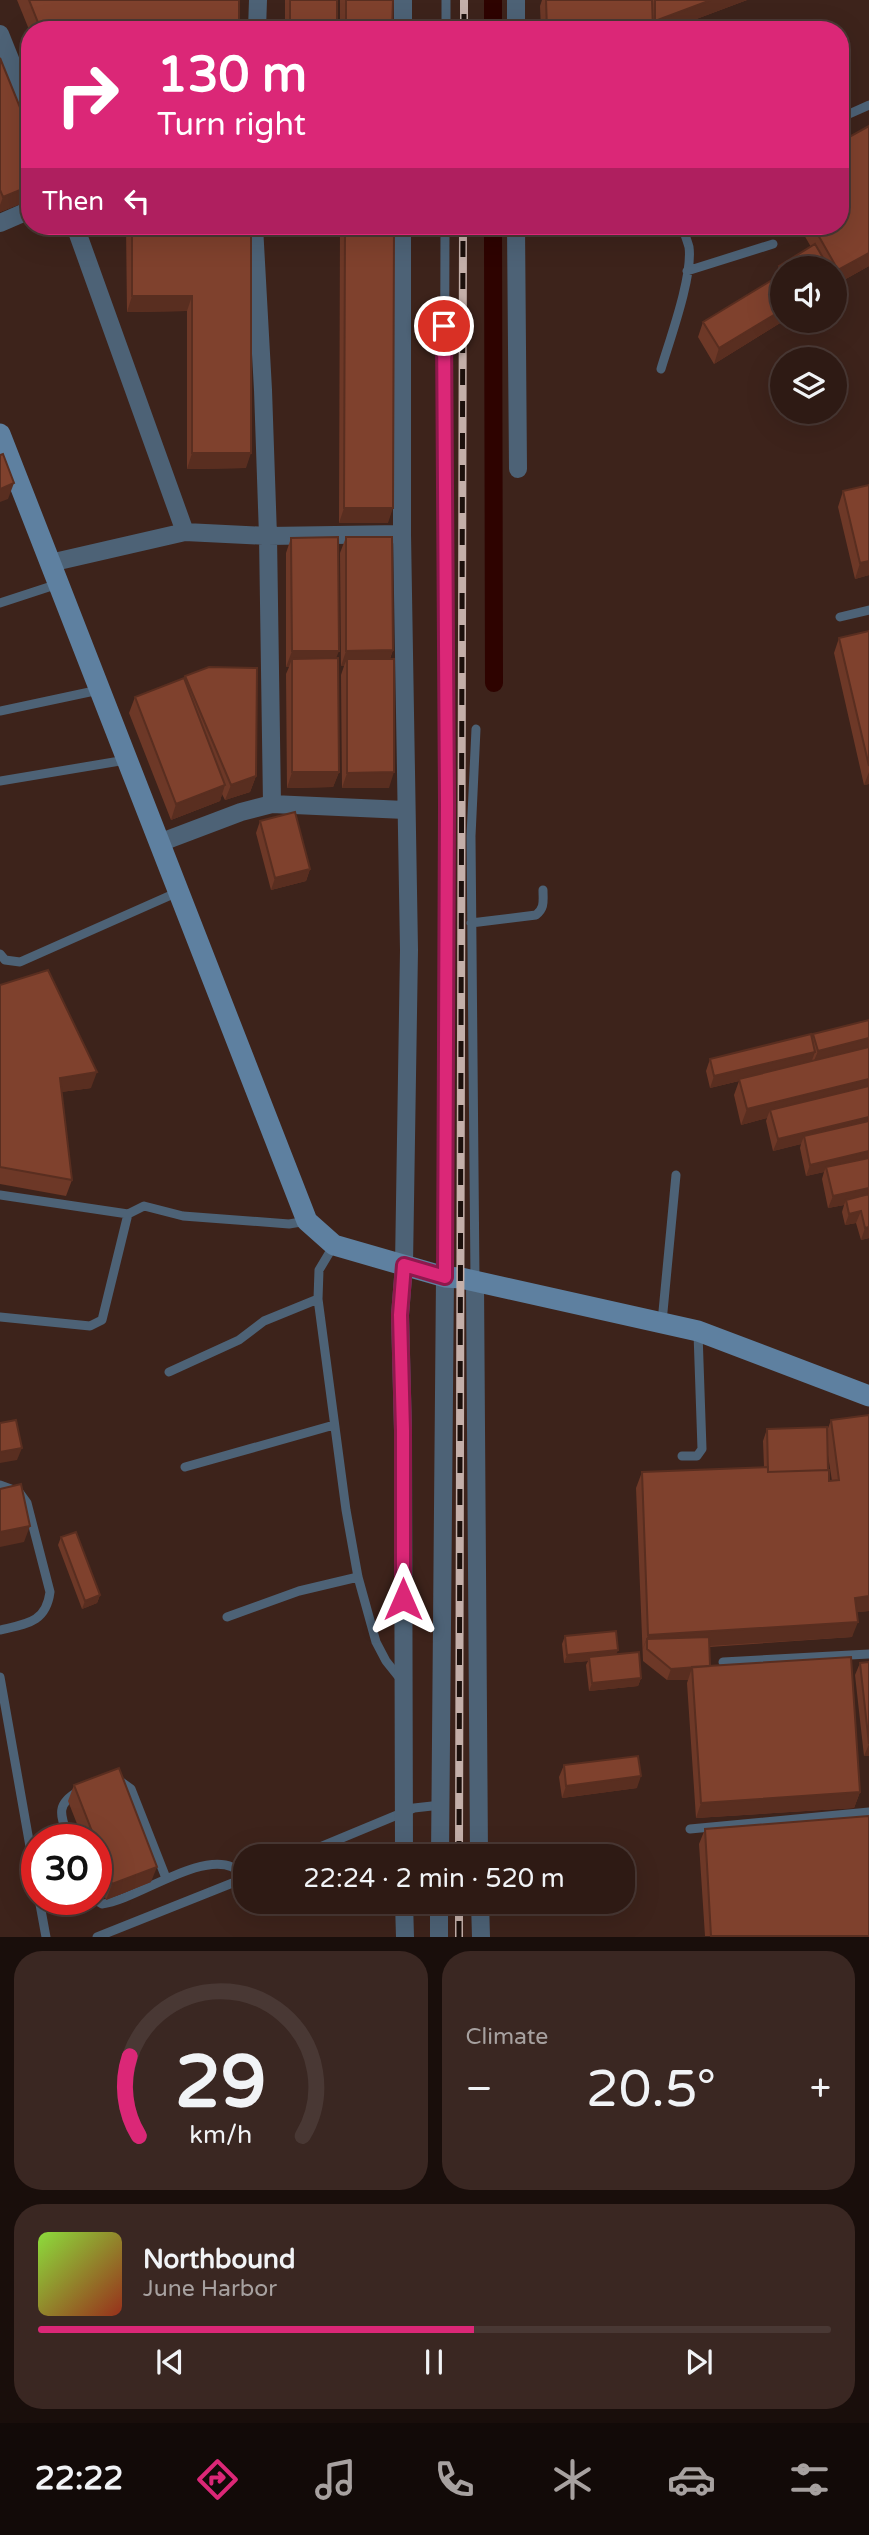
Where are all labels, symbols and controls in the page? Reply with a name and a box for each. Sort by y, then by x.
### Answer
text: 130 m [157,46,307,105]
icon: right [42,49,133,140]
text: Turn right [157,106,306,144]
icon: left [118,182,156,220]
text: Then [42,186,104,217]
map controls [770,256,847,424]
button: sound [770,256,847,333]
pin [414,296,474,356]
icon: arrive [425,307,463,345]
button: layers [770,347,847,424]
position arrow [366,1562,440,1636]
speed limit sign: 30 [21,1824,112,1915]
text: 22:24 · 2 min · 520 m [303,1863,565,1894]
text: Climate [466,2023,548,2051]
text: 29 [175,2040,266,2128]
text: 20.5° [586,2058,716,2121]
text: − [466,2066,493,2112]
text: + [810,2066,831,2112]
text: km/h [189,2120,252,2150]
text: Northbound [143,2244,295,2275]
text: June Harbor [143,2275,277,2303]
icon: previous [151,2343,189,2381]
icon: pause [415,2343,453,2381]
icon: next [680,2343,718,2381]
icon: directions [193,2455,242,2504]
icon: music [311,2455,360,2504]
icon: phone [430,2455,479,2504]
icon: climate [548,2455,597,2504]
icon: car [667,2455,716,2504]
icon: filters [785,2455,834,2504]
text: 22:22 [35,2460,123,2498]

